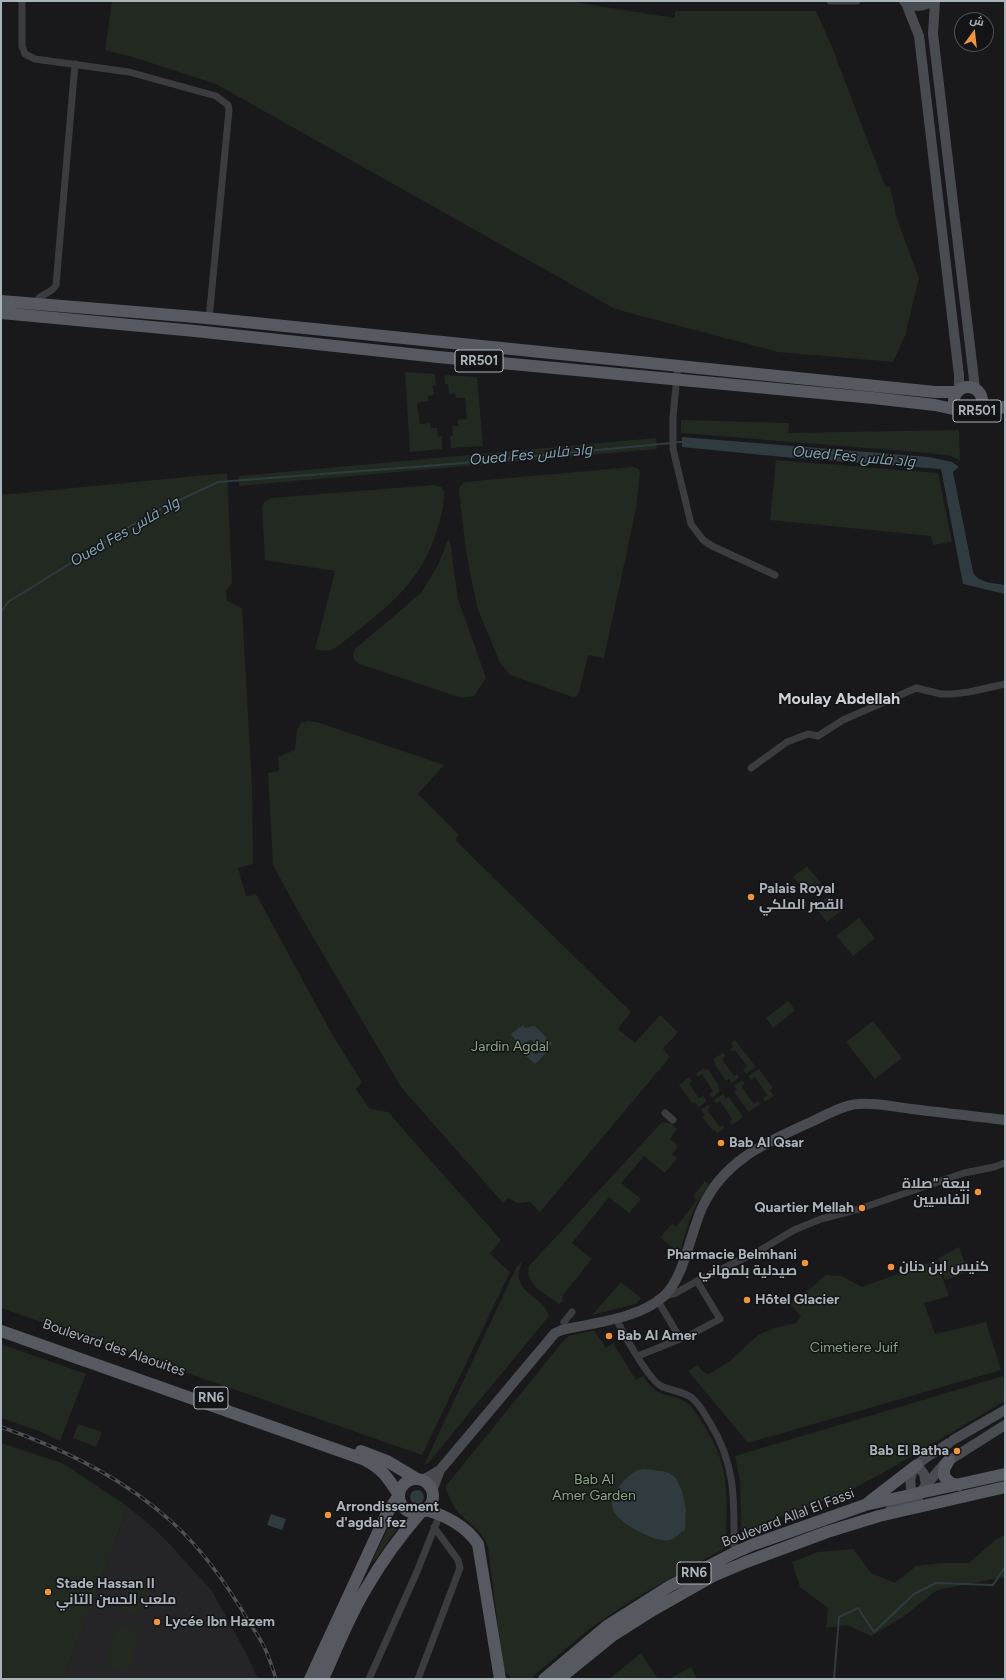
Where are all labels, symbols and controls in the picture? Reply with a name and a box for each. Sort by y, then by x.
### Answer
north arrow [954,12,994,52]
text: ش [968,13,985,29]
road number: RR501 [455,350,503,372]
road number: RR501 [953,400,1001,422]
water label: Oued Fes واد فاس [469,441,593,469]
water label: Oued Fes واد فاس [792,443,916,471]
water label: Oued Fes واد فاس [67,494,183,570]
district label: Moulay Abdellah [778,689,900,709]
place label: Palais Royal القصر الملكي [759,881,844,914]
marker: Palais Royal القصر الملكي [746,892,756,902]
park label: Jardin Agdal [471,1039,549,1055]
place label: Bab Al Qsar [729,1135,804,1151]
marker: Bab Al Qsar [716,1138,726,1148]
place label: بيعة "صلاة الفاسيين [902,1176,970,1208]
marker: بيعة "صلاة الفاسيين [973,1187,983,1197]
place label: Quartier Mellah [754,1200,854,1216]
marker: Quartier Mellah [857,1203,867,1213]
place label: Pharmacie Belmhani صيدلية بلمهاني [667,1247,797,1280]
marker: Pharmacie Belmhani صيدلية بلمهاني [800,1258,810,1268]
place label: كنيس ابن دنان [899,1259,989,1275]
marker: كنيس ابن دنان [886,1262,896,1272]
place label: Hôtel Glacier [755,1292,839,1308]
marker: Hôtel Glacier [742,1295,752,1305]
street label: Boulevard des Alaouites [40,1316,188,1380]
place label: Bab Al Amer [617,1328,697,1344]
marker: Bab Al Amer [604,1331,614,1341]
park label: Cimetiere Juif [810,1340,898,1356]
road number: RN6 [194,1387,228,1409]
place label: Bab El Batha [869,1443,949,1459]
marker: Bab El Batha [952,1446,962,1456]
park label: Bab Al Amer Garden [552,1472,636,1504]
street label: Boulevard Allal El Fassi [719,1485,857,1551]
place label: Arrondissement d'agdal fez [336,1499,439,1532]
marker: Arrondissement d'agdal fez [323,1510,333,1520]
road number: RN6 [677,1562,711,1584]
place label: Stade Hassan II ملعب الحسن التاني [56,1576,176,1608]
marker: Stade Hassan II ملعب الحسن التاني [43,1587,53,1597]
place label: Lycée Ibn Hazem [165,1614,275,1630]
marker: Lycée Ibn Hazem [152,1617,162,1627]

